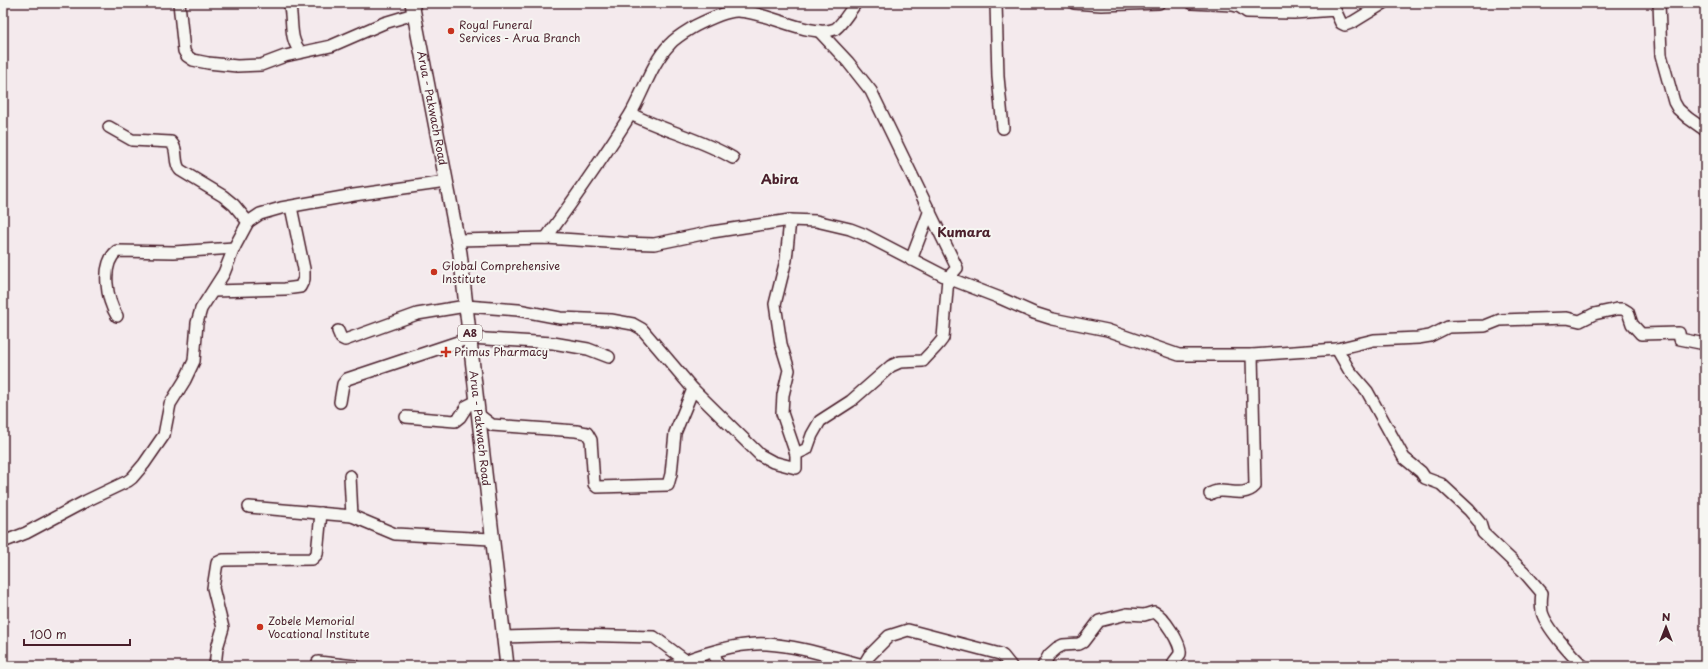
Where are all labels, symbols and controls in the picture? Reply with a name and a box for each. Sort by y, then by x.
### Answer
place label: Royal Funeral Services - Arua Branch [459,16,580,46]
marker: Royal Funeral Services - Arua Branch [446,26,456,36]
street label: Arua - Pakwach Road [413,49,452,167]
district label: Abira [761,169,799,188]
district label: Kumara [937,222,991,241]
place label: Global Comprehensive Institute [442,257,560,287]
marker: Global Comprehensive Institute [429,267,439,277]
road number: A8 [458,325,482,341]
place label: Primus Pharmacy [454,343,548,360]
marker: Primus Pharmacy [441,347,451,357]
street label: Arua - Pakwach Road [465,370,495,487]
north arrow [1646,607,1686,647]
text: N [1662,608,1671,625]
place label: Zobele Memorial Vocational Institute [268,612,370,642]
scale bar [24,621,130,647]
marker: Zobele Memorial Vocational Institute [255,622,265,632]
text: 100 m [30,625,67,643]

